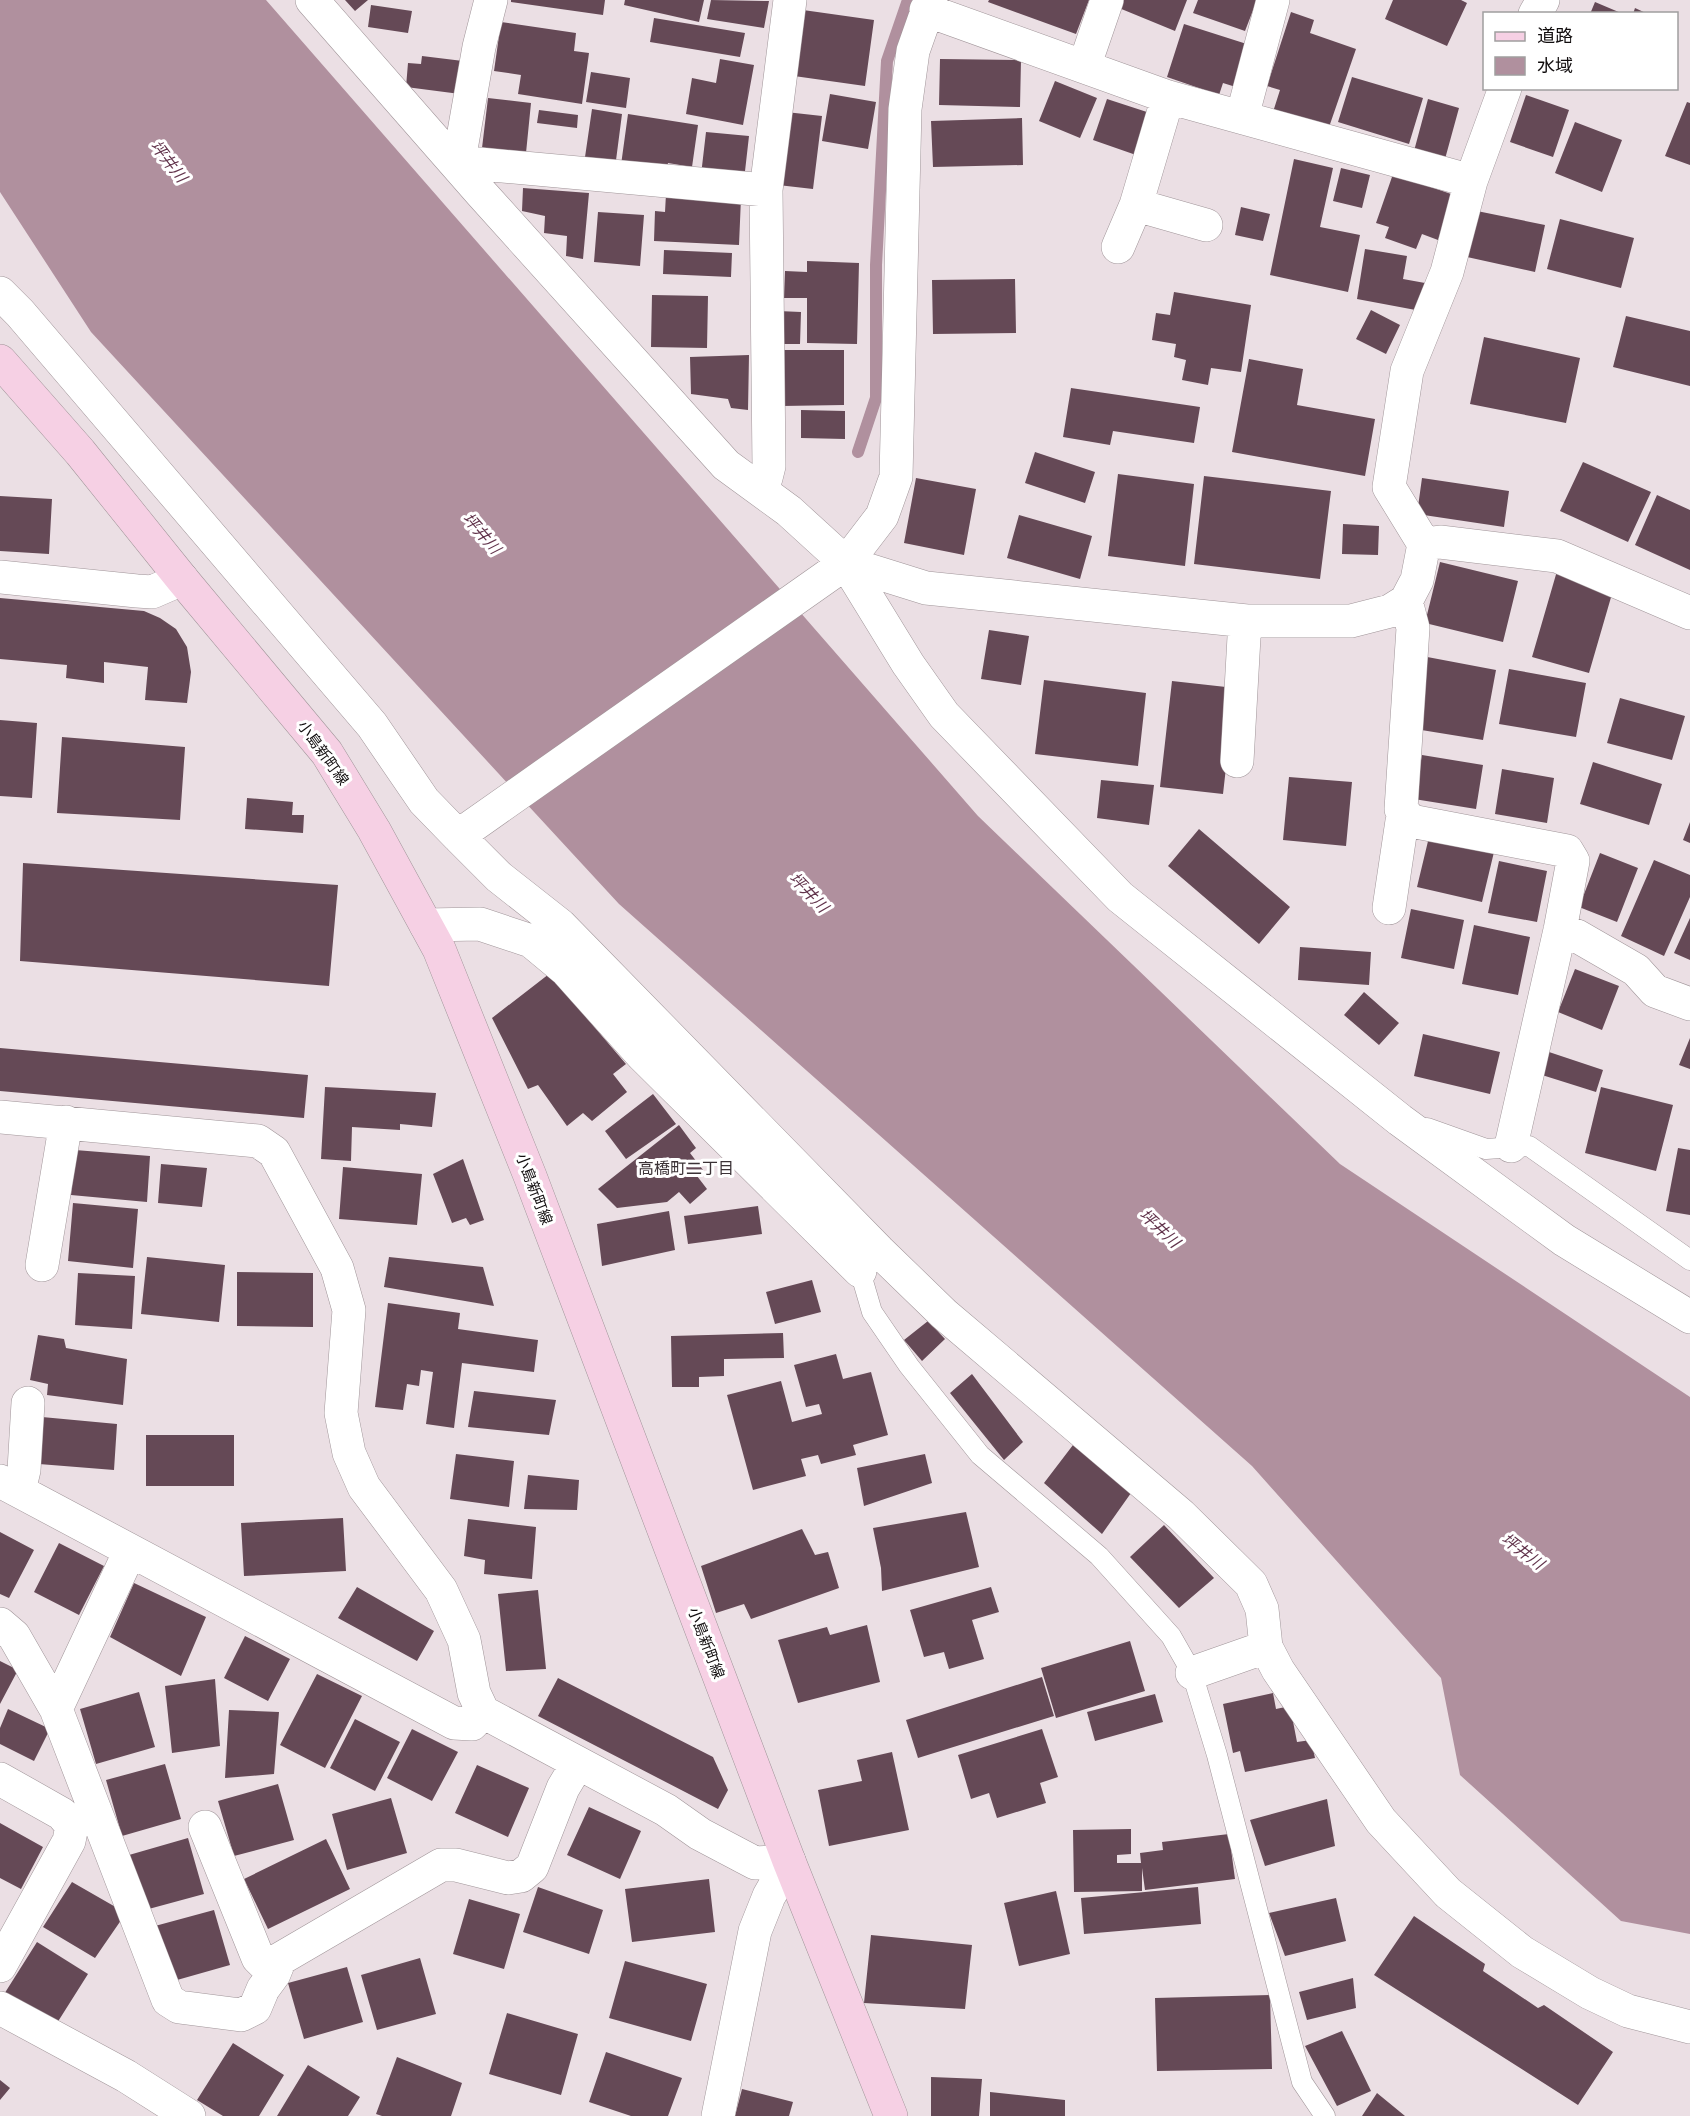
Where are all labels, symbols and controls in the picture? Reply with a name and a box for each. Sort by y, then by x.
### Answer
legend [1483,12,1678,90]
text: 道路 [1537,26,1573,46]
text: 水域 [1537,56,1573,76]
water label: 坪井川 [147,137,191,187]
water label: 坪井川 [459,510,505,559]
street label: 小島新町線 [294,717,352,788]
water label: 坪井川 [786,869,833,917]
street label: 小島新町線 [513,1151,556,1227]
district label: 高橋町二丁目 [638,1160,734,1177]
water label: 坪井川 [1136,1206,1184,1252]
water label: 坪井川 [1498,1530,1549,1574]
street label: 小島新町線 [685,1605,728,1681]

